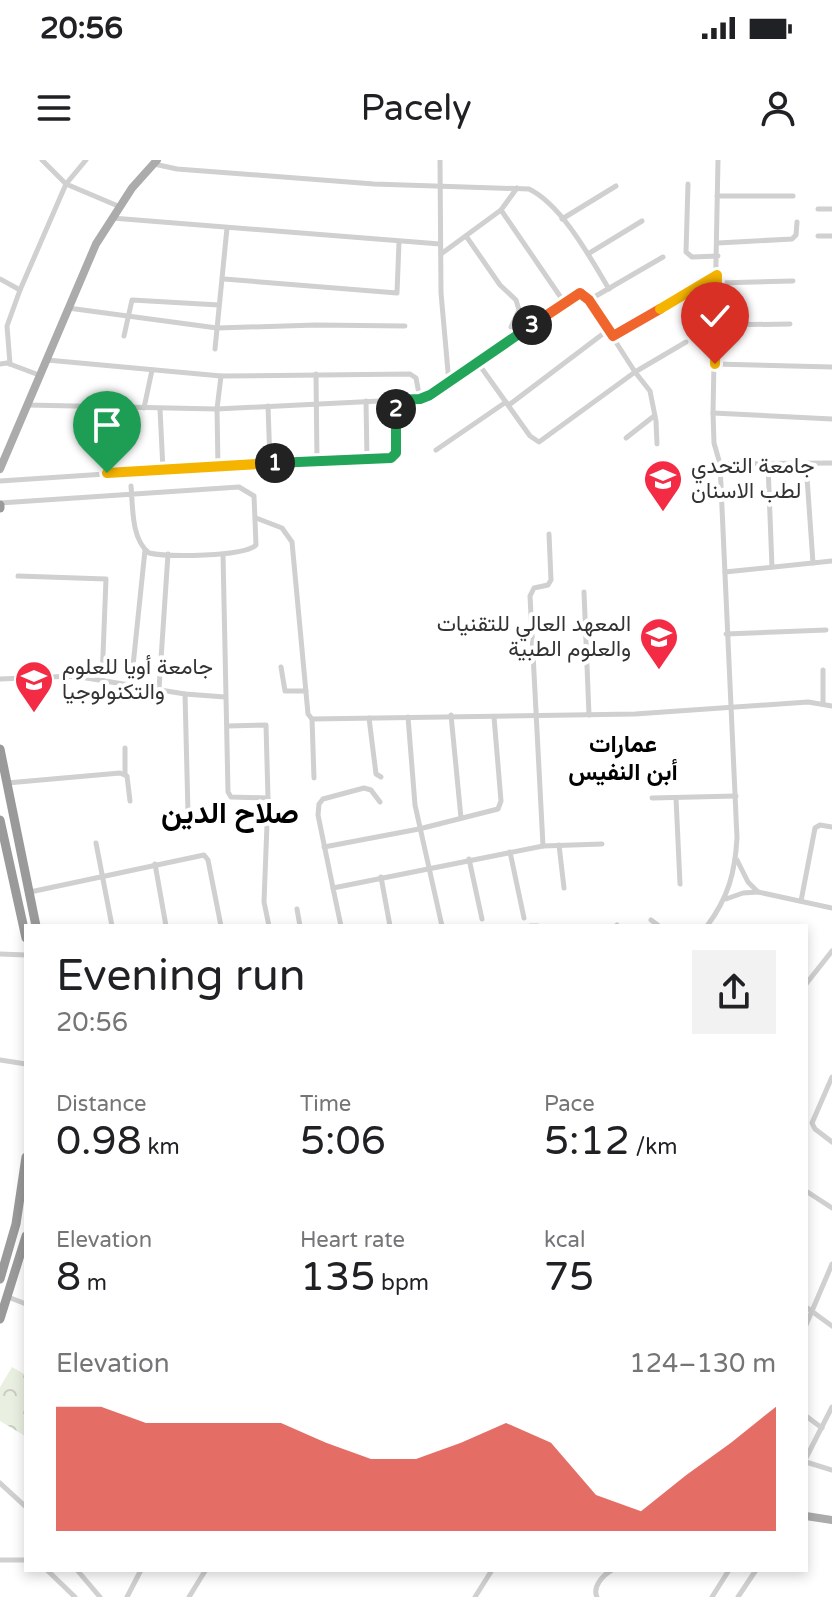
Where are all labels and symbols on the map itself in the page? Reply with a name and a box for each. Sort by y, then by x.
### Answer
pin [681,282,749,364]
pin: 3 [512,305,552,345]
pin: 2 [376,389,416,429]
pin [73,391,141,473]
pin: 1 [255,443,295,483]
place label: جامعة التحدي لطب الاسنان [691,453,815,504]
school or university icon: جامعة التحدي لطب الاسنان [642,458,684,513]
place label: المعهد العالي للتقنيات والعلوم الطبية [437,611,631,663]
school or university icon: المعهد العالي للتقنيات والعلوم الطبية [638,616,680,671]
place label: جامعة أويا للعلوم والتكنولوجيا [62,654,213,705]
school or university icon: جامعة أويا للعلوم والتكنولوجيا [13,659,55,714]
district label: عمارات أبن النفيس [568,730,678,787]
district label: صلاح الدين [161,795,299,833]

